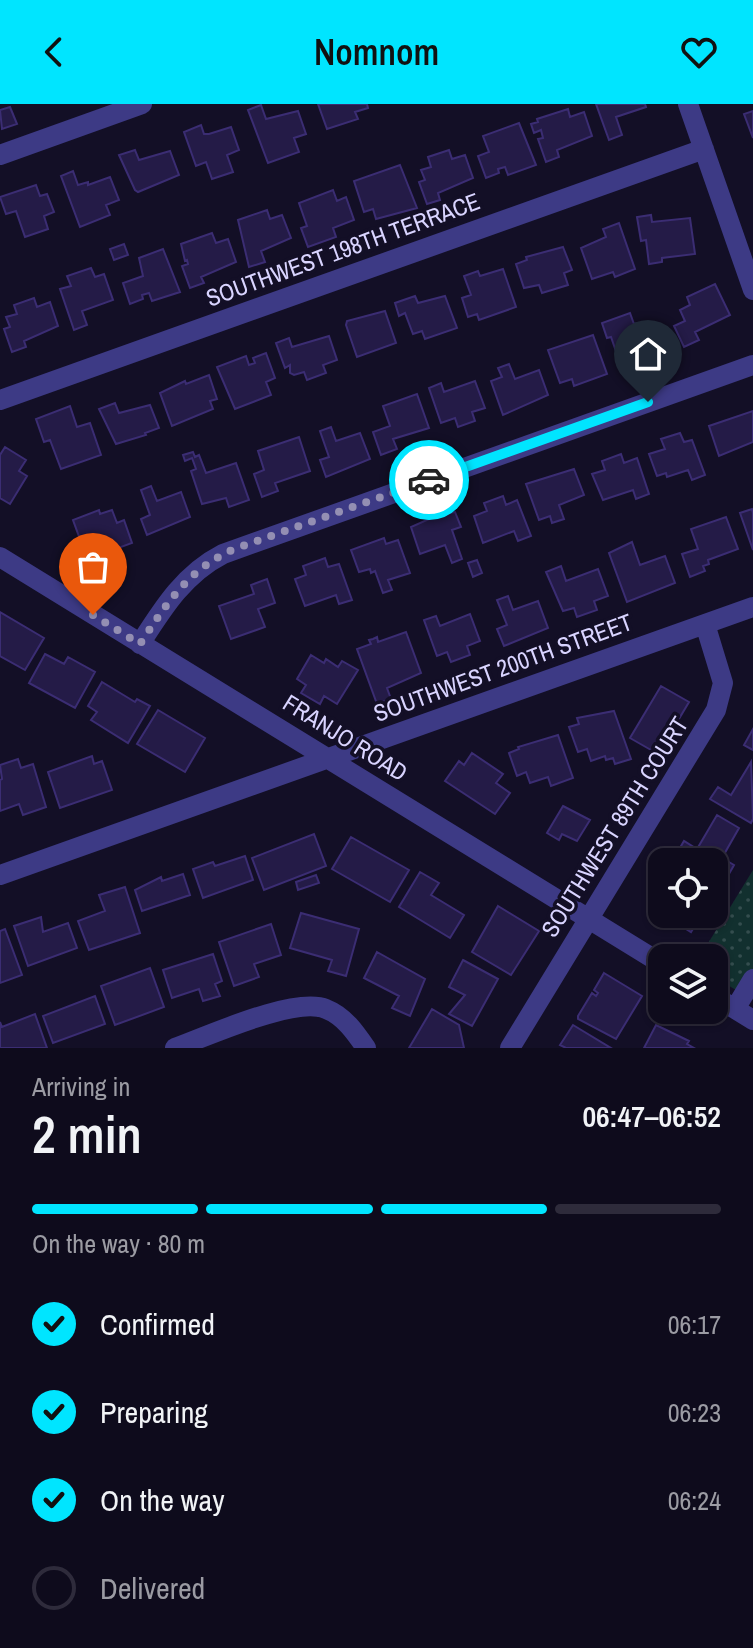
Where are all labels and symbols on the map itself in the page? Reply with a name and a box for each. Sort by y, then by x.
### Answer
street label: SOUTHWEST 198TH TERRACE [201,185,484,314]
pin [614,320,682,402]
courier [389,440,469,520]
pin [59,533,127,615]
street label: SOUTHWEST 200TH STREET [369,605,636,729]
street label: FRANJO ROAD [277,686,414,788]
street label: SOUTHWEST 89TH COURT [533,710,695,943]

